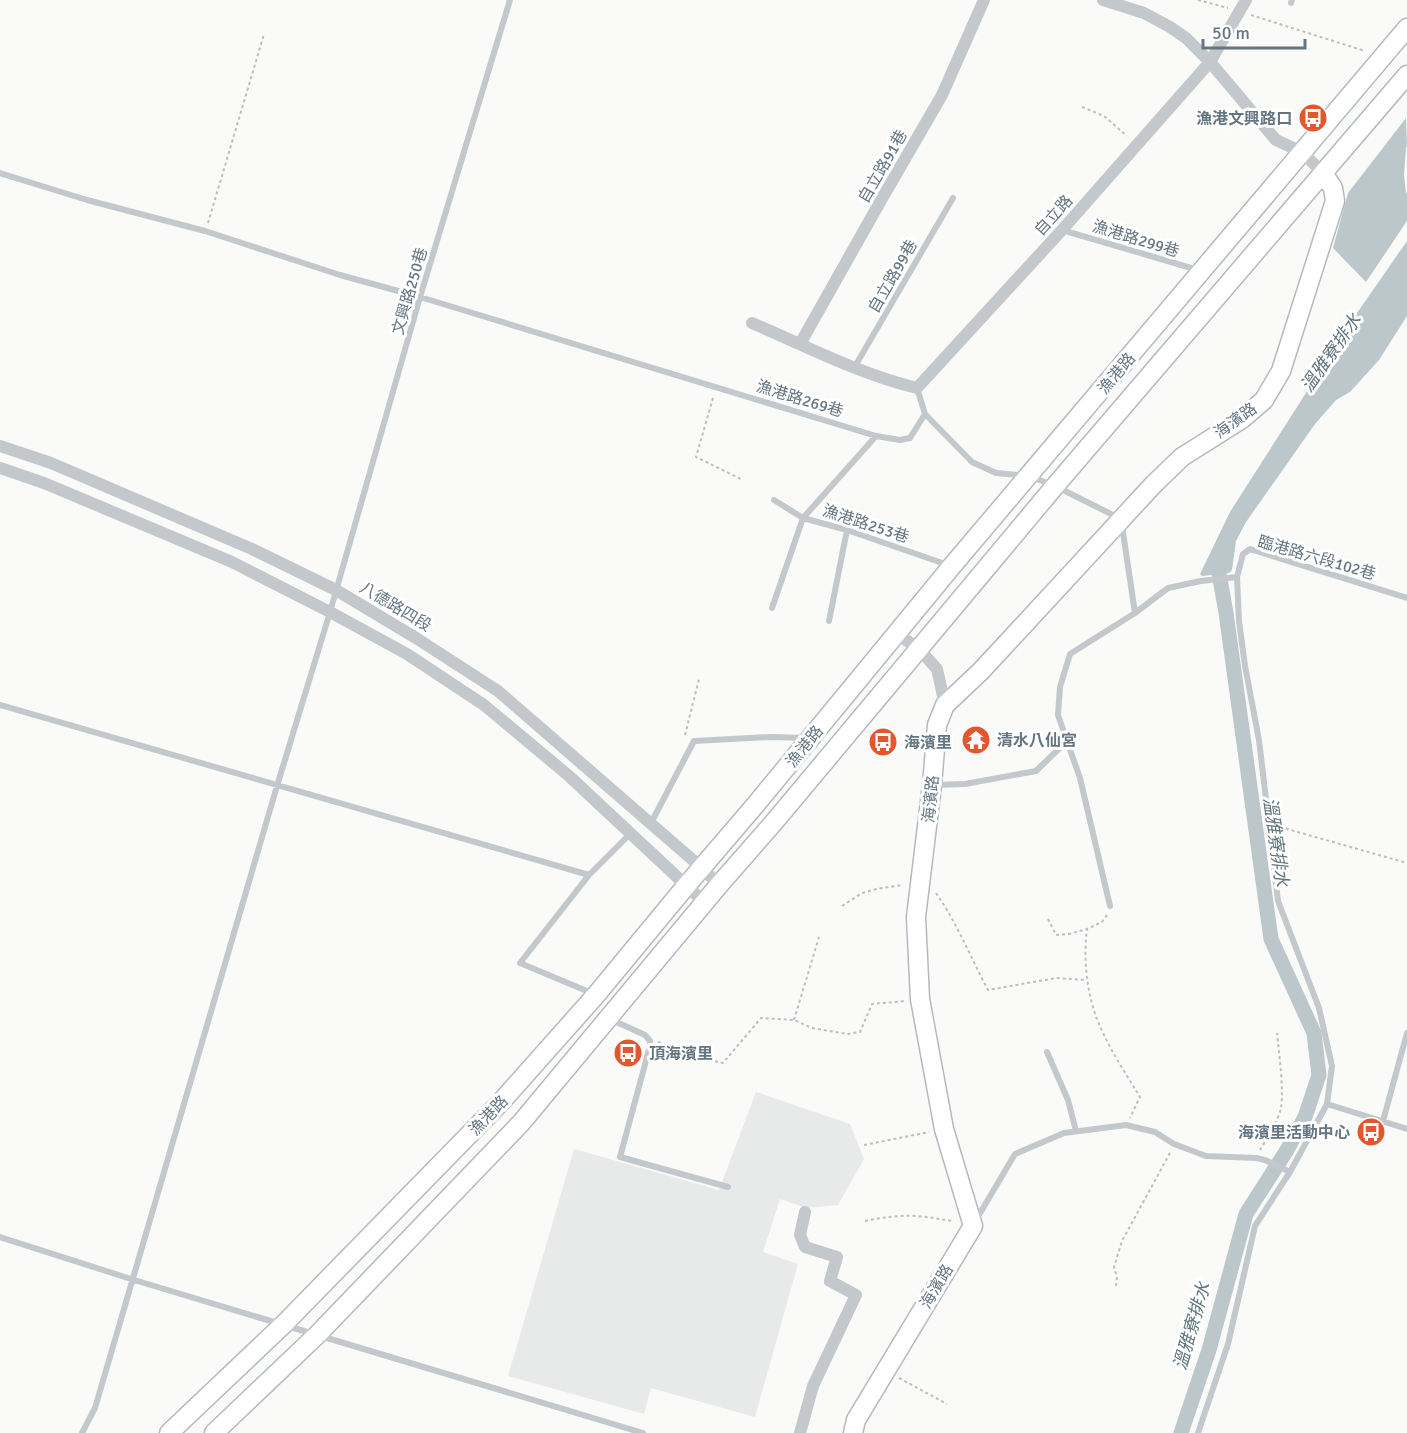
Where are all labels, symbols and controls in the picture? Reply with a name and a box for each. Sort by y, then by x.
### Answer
scale bar [1203,12,1305,50]
text: 50 m [1212,22,1250,44]
bus stop icon: 漁港文興路口 [1297,102,1329,134]
place label: 漁港文興路口 [1196,109,1292,129]
street label: 自立路91巷 [854,126,912,207]
street label: 自立路 [1030,191,1077,240]
street label: 漁港路299巷 [1090,216,1182,262]
street label: 自立路99巷 [864,236,922,317]
street label: 文興路250巷 [388,245,432,337]
water label: 溫雅寮排水 [1296,309,1366,396]
street label: 漁港路 [1094,349,1140,398]
street label: 漁港路269巷 [754,376,846,422]
street label: 海濱路 [1210,399,1261,443]
street label: 漁港路253巷 [820,501,912,547]
street label: 臨港路六段102巷 [1255,532,1378,584]
street label: 八德路四段 [356,578,435,636]
street label: 漁港路 [782,722,828,772]
temple icon: 清水八仙宮 [960,724,992,756]
bus stop icon: 海濱里 [867,726,899,758]
place label: 清水八仙宮 [997,731,1077,751]
place label: 海濱里 [904,733,952,753]
street label: 海濱路 [919,774,943,824]
water label: 溫雅寮排水 [1259,796,1293,889]
bus stop icon: 頂海濱里 [612,1037,644,1069]
place label: 頂海濱里 [649,1044,713,1064]
street label: 漁港路 [465,1091,513,1140]
bus stop icon: 海濱里活動中心 [1355,1116,1387,1148]
place label: 海濱里活動中心 [1238,1123,1350,1143]
street label: 海濱路 [916,1261,958,1312]
water label: 溫雅寮排水 [1169,1279,1215,1372]

